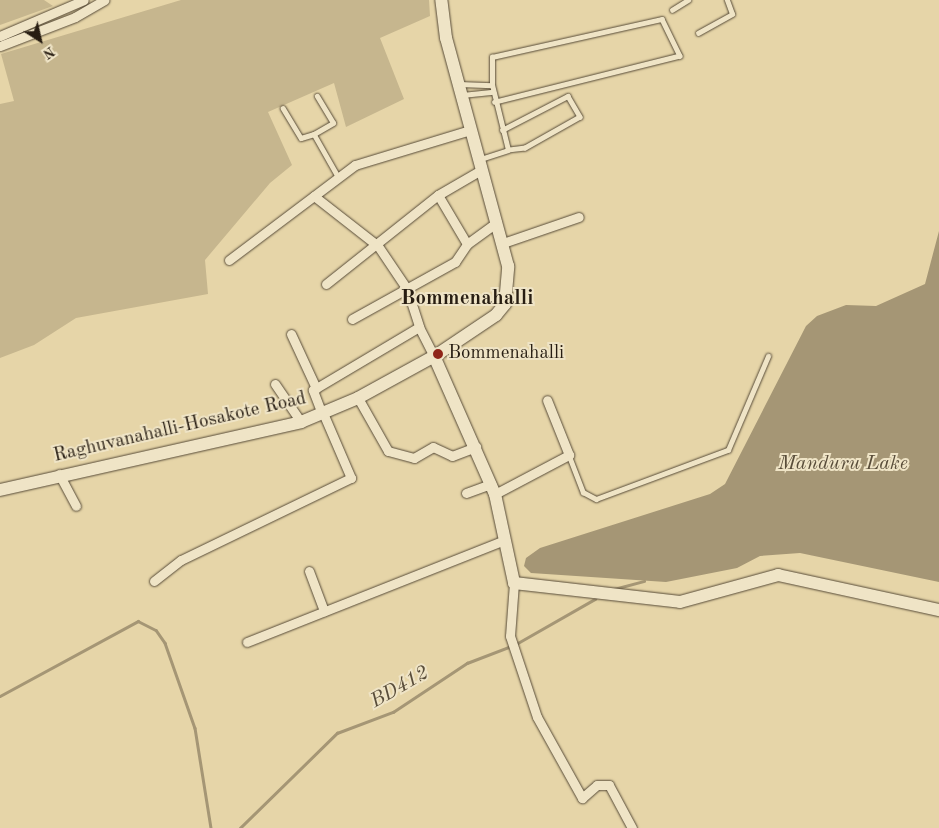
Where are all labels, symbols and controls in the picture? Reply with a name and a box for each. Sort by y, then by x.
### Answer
north arrow [15,15,65,65]
text: N [40,43,57,61]
district label: Bommenahalli [401,286,533,312]
place label: Bommenahalli [448,343,564,365]
marker: Bommenahalli [432,348,444,360]
street label: Raghuvanahalli-Hosakote Road [51,388,309,468]
water label: Manduru Lake [778,452,908,476]
water label: BD412 [366,662,434,714]

